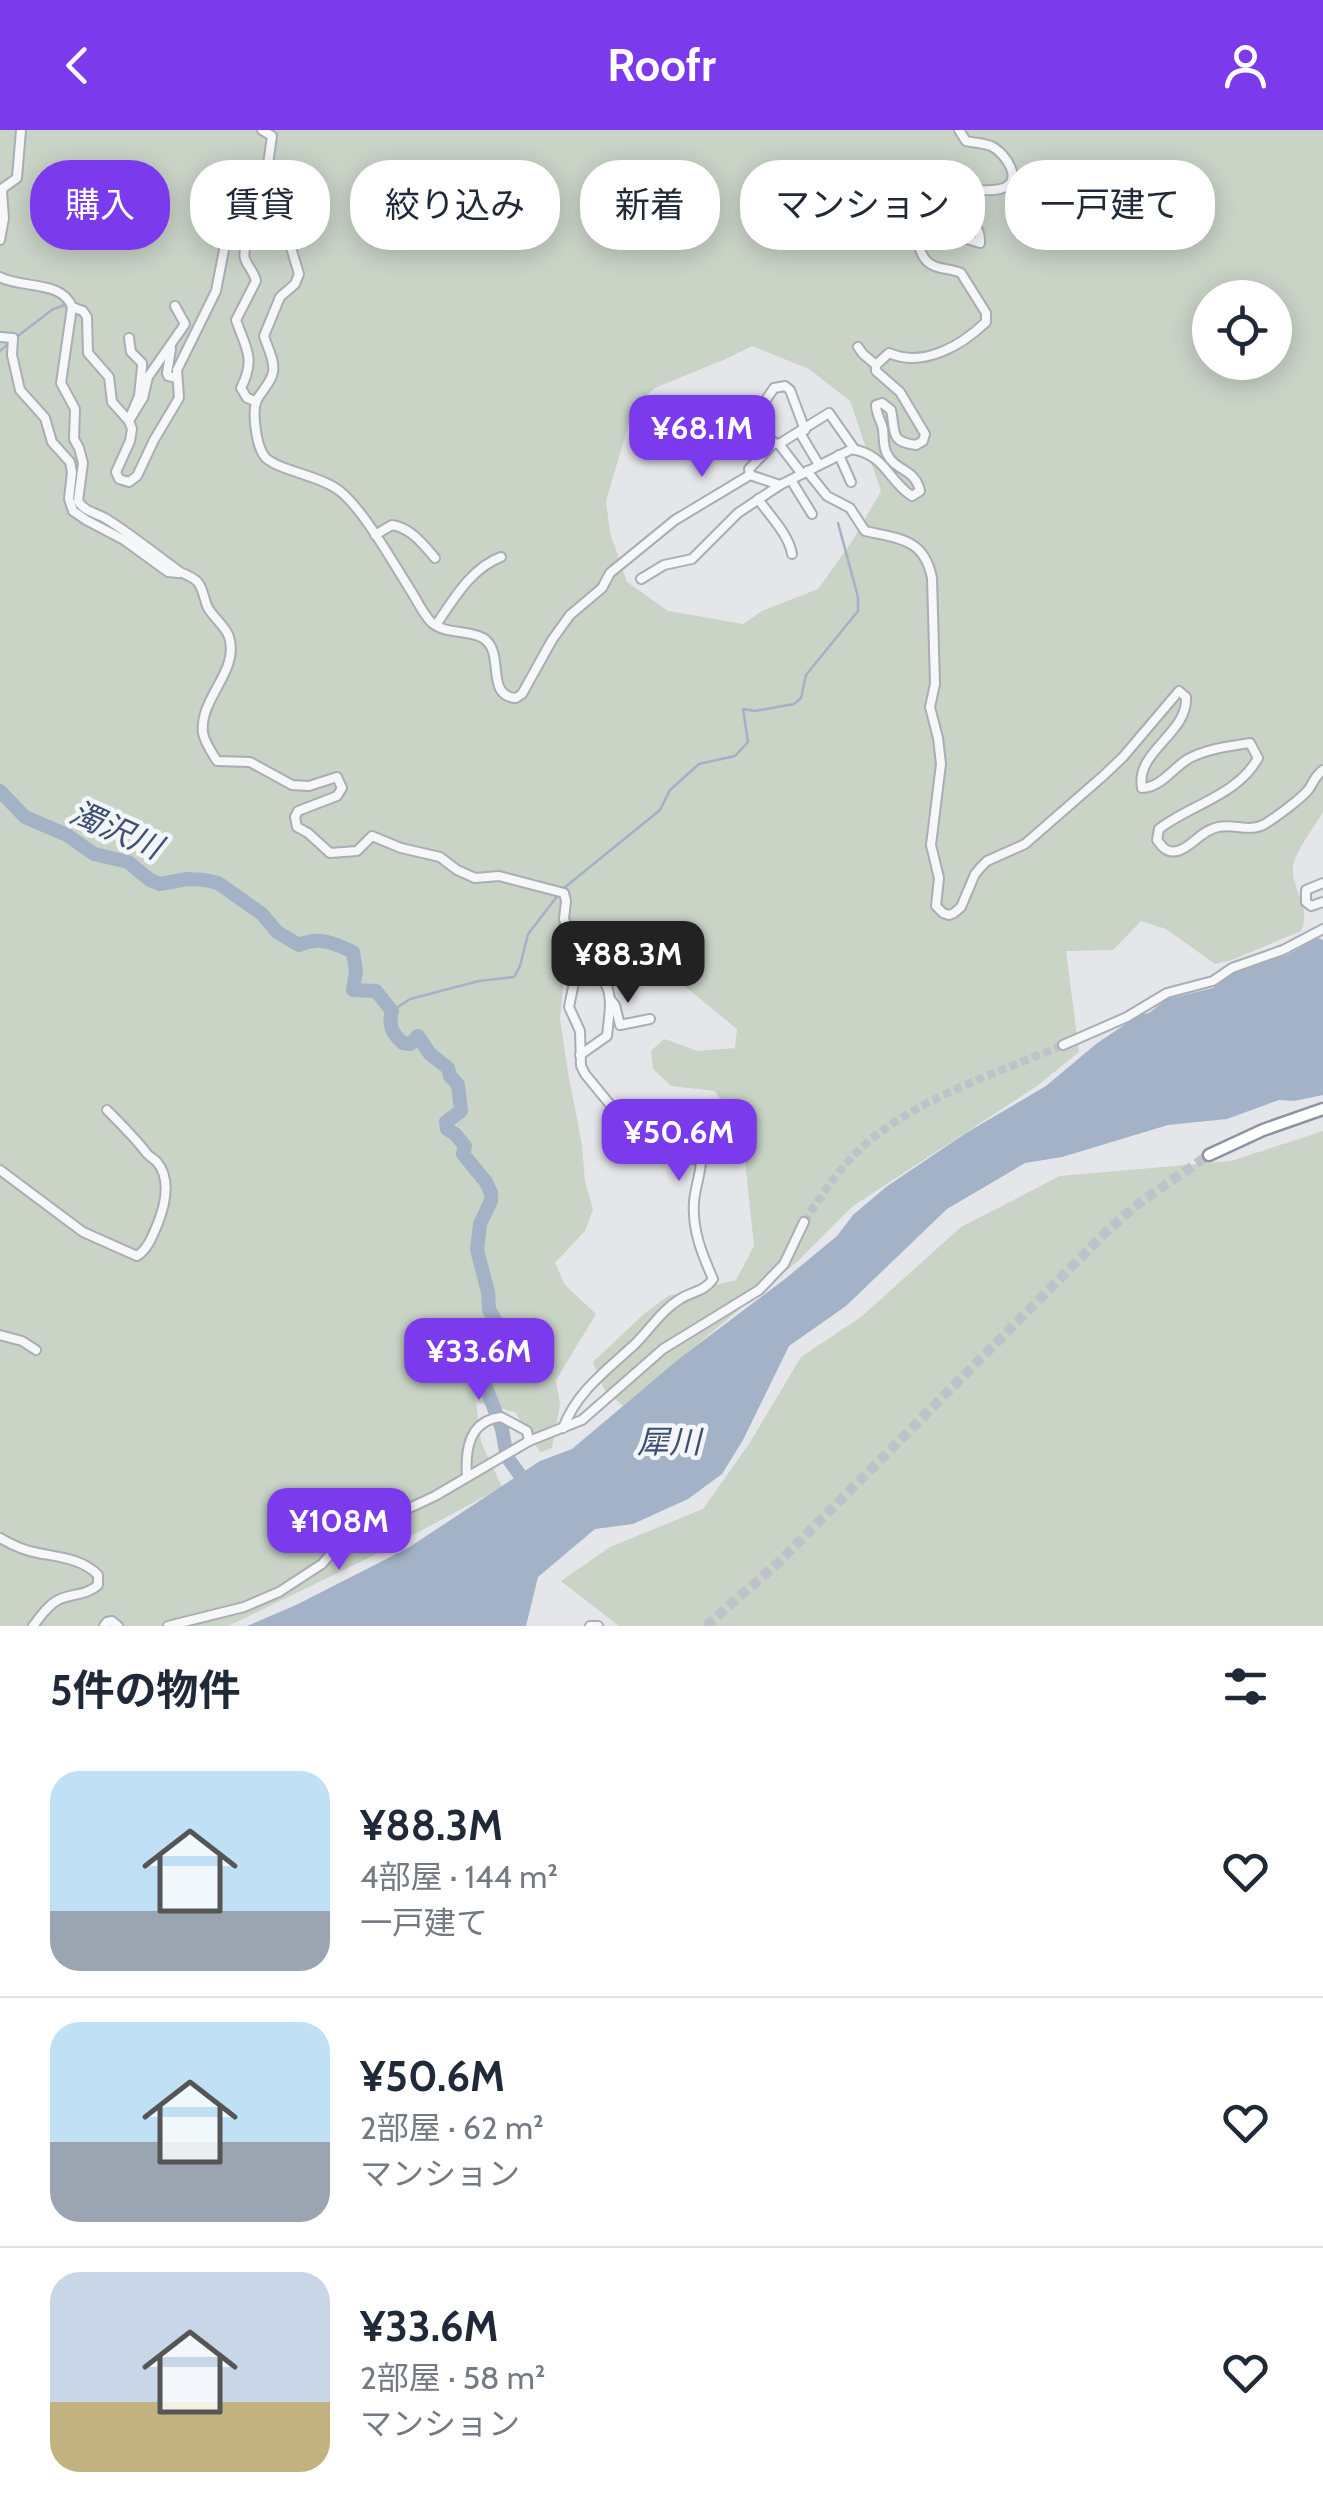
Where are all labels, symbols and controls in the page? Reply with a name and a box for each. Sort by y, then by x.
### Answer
icon: back [50,38,105,93]
text: Roofr [607,38,716,92]
icon: person [1218,38,1273,93]
chip: 購入 [30,160,170,250]
chip: 賃貸 [190,160,330,250]
chip: 絞り込み [350,160,560,250]
chip: 新着 [580,160,720,250]
chip: マンション [740,160,985,250]
chip: 一戸建て [1005,160,1215,250]
map controls [1192,280,1292,380]
button: locate [1192,280,1292,380]
pin: ¥68.1M [621,395,783,480]
text: ¥68.1M [651,408,753,447]
water label: 濁沢川 [64,792,171,868]
pin: ¥88.3M [547,921,709,1006]
text: ¥88.3M [574,934,683,973]
pin: ¥50.6M [598,1099,760,1184]
text: ¥50.6M [624,1112,734,1151]
pin: ¥33.6M [398,1318,560,1403]
text: ¥33.6M [426,1331,532,1370]
water label: 犀川 [637,1422,704,1461]
pin: ¥108M [269,1488,409,1573]
text: ¥108M [289,1501,389,1540]
icon: filters [1218,1659,1273,1714]
text: 5件の物件 [50,1664,241,1716]
text: ¥88.3M [360,1799,503,1851]
icon: home [130,1811,250,1931]
icon: heart [1218,1844,1273,1899]
text: 4部屋 · 144 m² [360,1857,558,1896]
text: 一戸建て [360,1903,488,1942]
text: ¥50.6M [360,2050,505,2102]
icon: home [130,2062,250,2182]
icon: heart [1218,2095,1273,2150]
text: 2部屋 · 62 m² [360,2108,544,2147]
text: マンション [360,2154,520,2193]
text: ¥33.6M [360,2300,499,2352]
icon: home [130,2312,250,2432]
icon: heart [1218,2345,1273,2400]
text: 2部屋 · 58 m² [360,2358,545,2397]
text: マンション [360,2404,520,2443]

